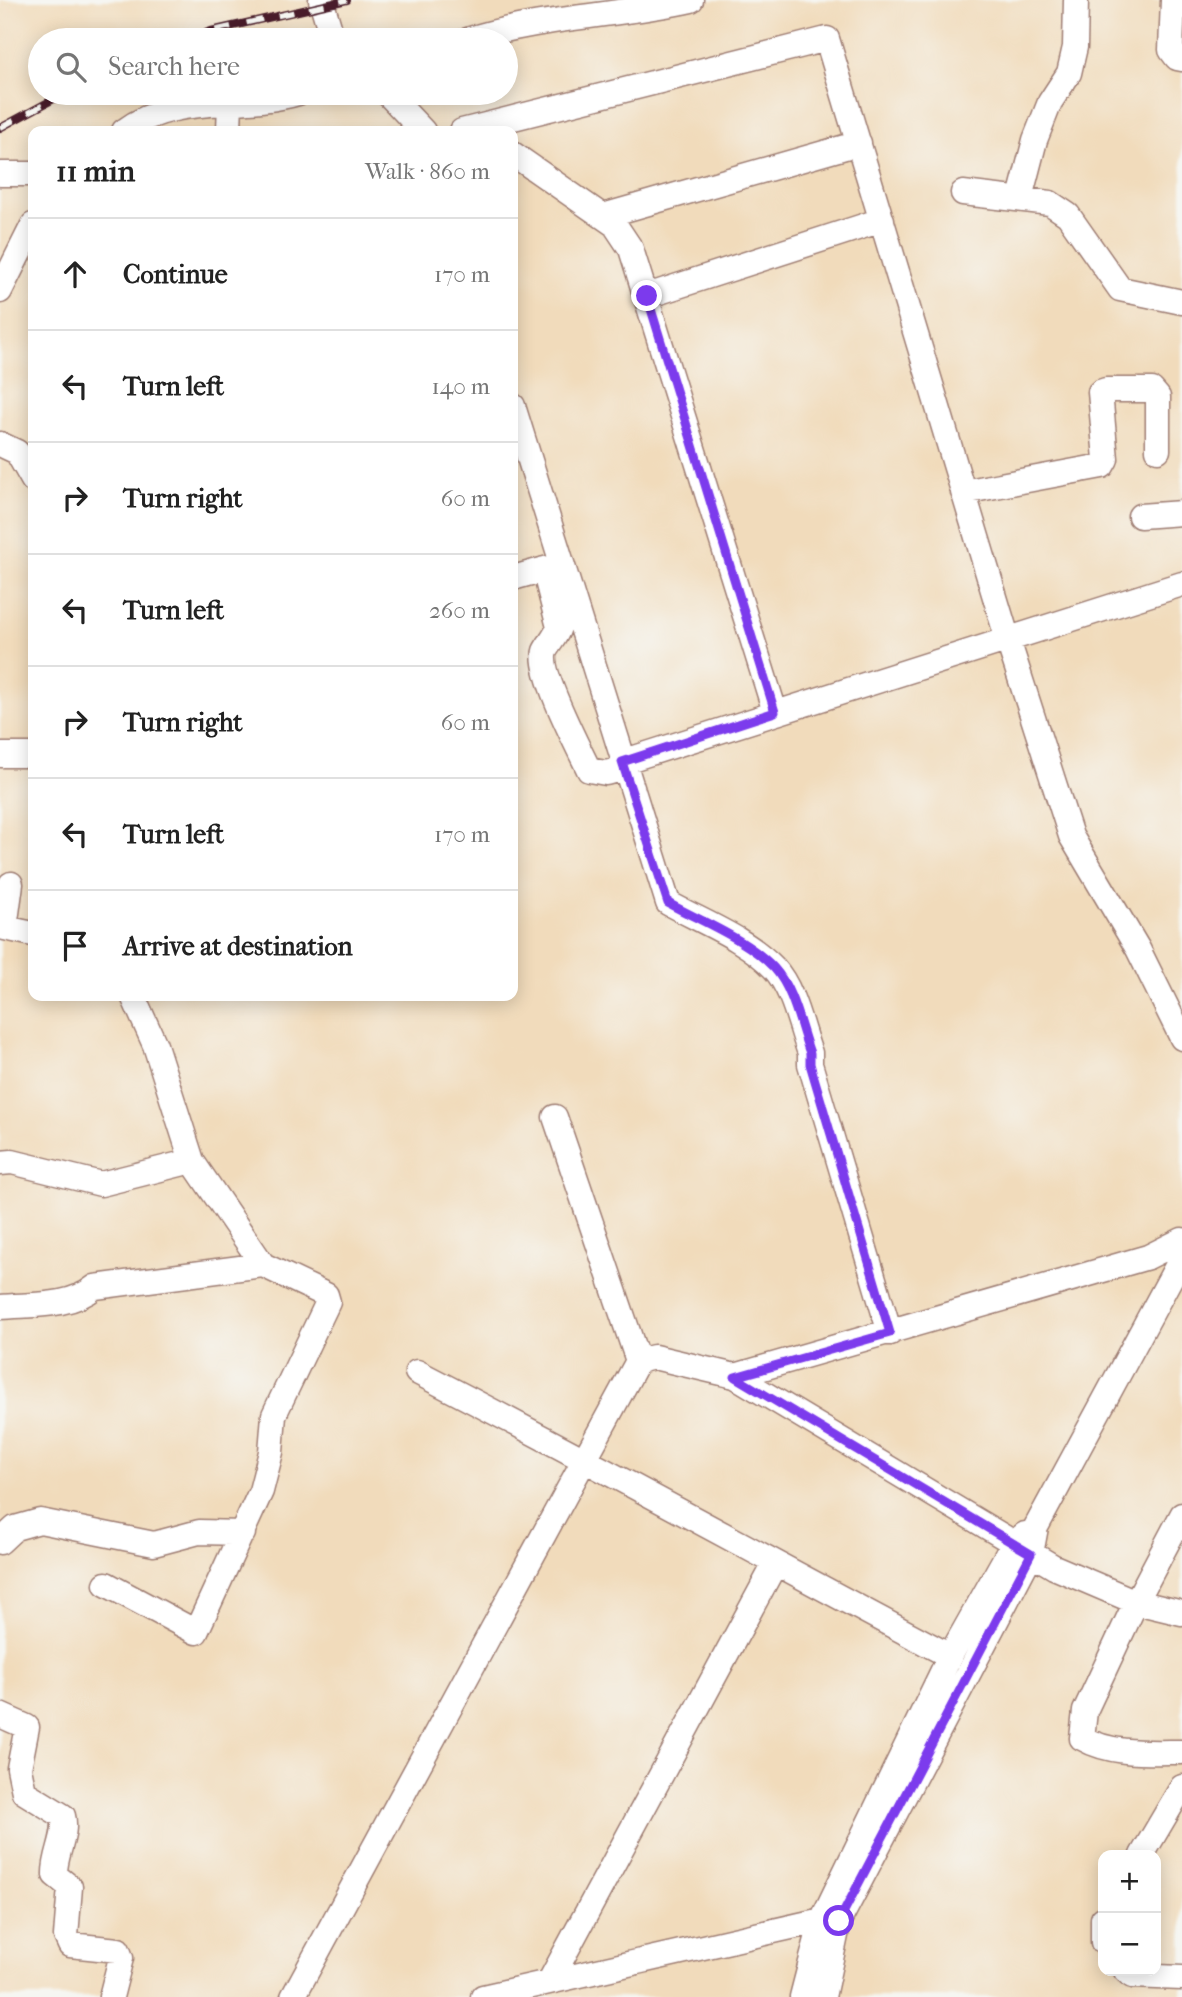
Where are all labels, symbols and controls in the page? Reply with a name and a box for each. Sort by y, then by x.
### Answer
search box [28,28,518,105]
icon: search [52,48,90,86]
text: Search here [108,51,240,82]
text: 11 min [56,154,135,189]
text: Walk · 860 m [365,158,490,185]
icon: ahead [56,255,94,293]
text: Continue [123,259,228,290]
text: 170 m [434,261,490,288]
route end [631,280,662,311]
icon: left [56,367,94,405]
text: Turn left [123,371,224,402]
text: 140 m [431,373,490,400]
icon: right [56,479,94,517]
text: Turn right [123,483,243,514]
text: 60 m [441,485,490,512]
icon: left [56,591,94,629]
text: Turn left [123,595,224,626]
text: 260 m [429,597,490,624]
icon: right [56,703,94,741]
text: Turn right [123,707,243,738]
text: 60 m [441,709,490,736]
icon: left [56,815,94,853]
text: Turn left [123,819,224,850]
text: 170 m [434,821,490,848]
icon: arrive [56,927,94,965]
text: Arrive at destination [123,931,353,962]
map controls [1098,1850,1161,1976]
button: + [1098,1850,1161,1913]
route start [823,1905,854,1936]
button: − [1098,1913,1161,1976]

